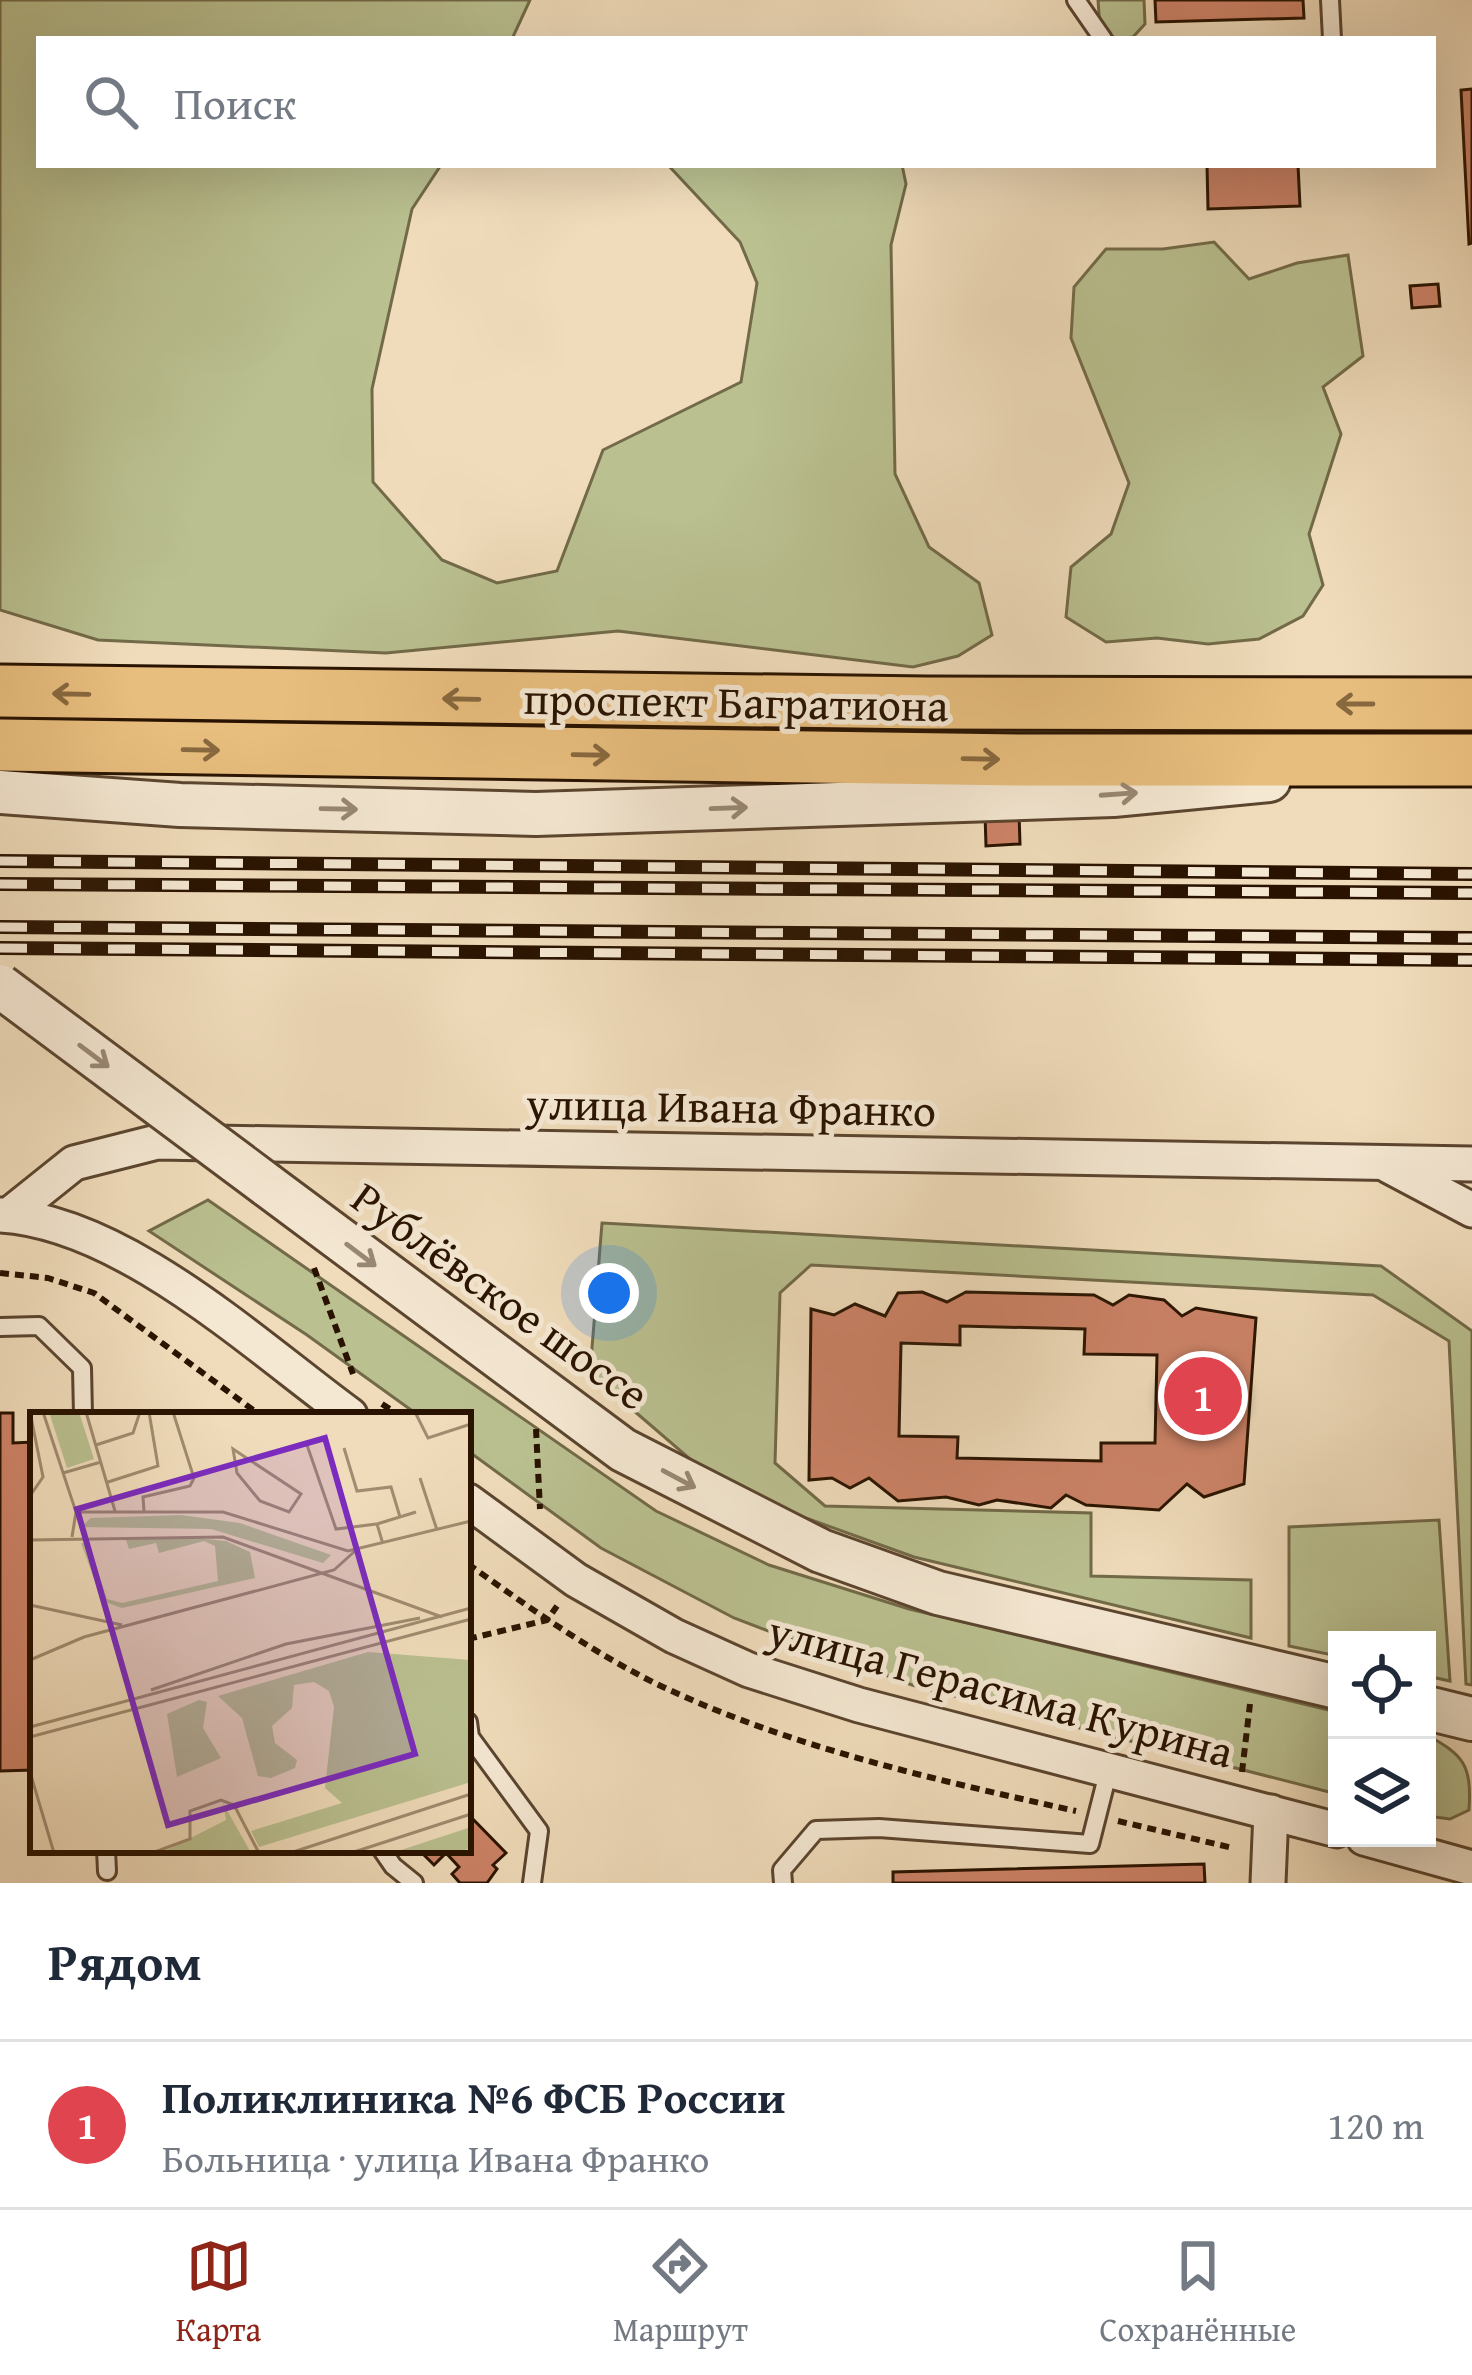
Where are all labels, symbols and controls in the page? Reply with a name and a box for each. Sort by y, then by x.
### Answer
search box [36,36,1436,168]
icon: search [78,69,144,135]
text: Поиск [174,70,296,135]
street label: проспект Багратиона [523,665,950,737]
one-way arrow [52,683,91,706]
one-way arrow [442,687,481,710]
one-way arrow [1336,693,1375,715]
one-way arrow [181,739,220,761]
one-way arrow [571,743,610,766]
one-way arrow [961,748,1000,771]
one-way arrow [1099,783,1138,806]
one-way arrow [709,796,748,819]
one-way arrow [319,798,358,821]
one-way arrow [77,1042,110,1068]
street label: улица Ивана Франко [524,1070,937,1142]
street label: Рублёвское шоссе [339,1165,663,1425]
one-way arrow [344,1241,377,1267]
your location [579,1263,639,1323]
pin: 1 [1164,1351,1242,1441]
inset map [30,1412,471,1853]
one-way arrow [660,1469,696,1492]
street label: улица Герасима Курина [760,1596,1241,1784]
map controls [1328,1631,1436,1847]
button: locate [1328,1631,1436,1739]
button: layers [1328,1739,1436,1847]
text: Рядом [48,1924,202,1999]
text: Поликлиника №6 ФСБ России [162,2064,785,2129]
text: 1 [77,2096,97,2153]
text: 120 m [1327,2096,1424,2153]
text: Больница · улица Ивана Франко [162,2129,710,2186]
tab: Карта [176,2233,261,2353]
tab: Маршрут [613,2233,748,2353]
tab: Сохранённые [1100,2233,1296,2353]

